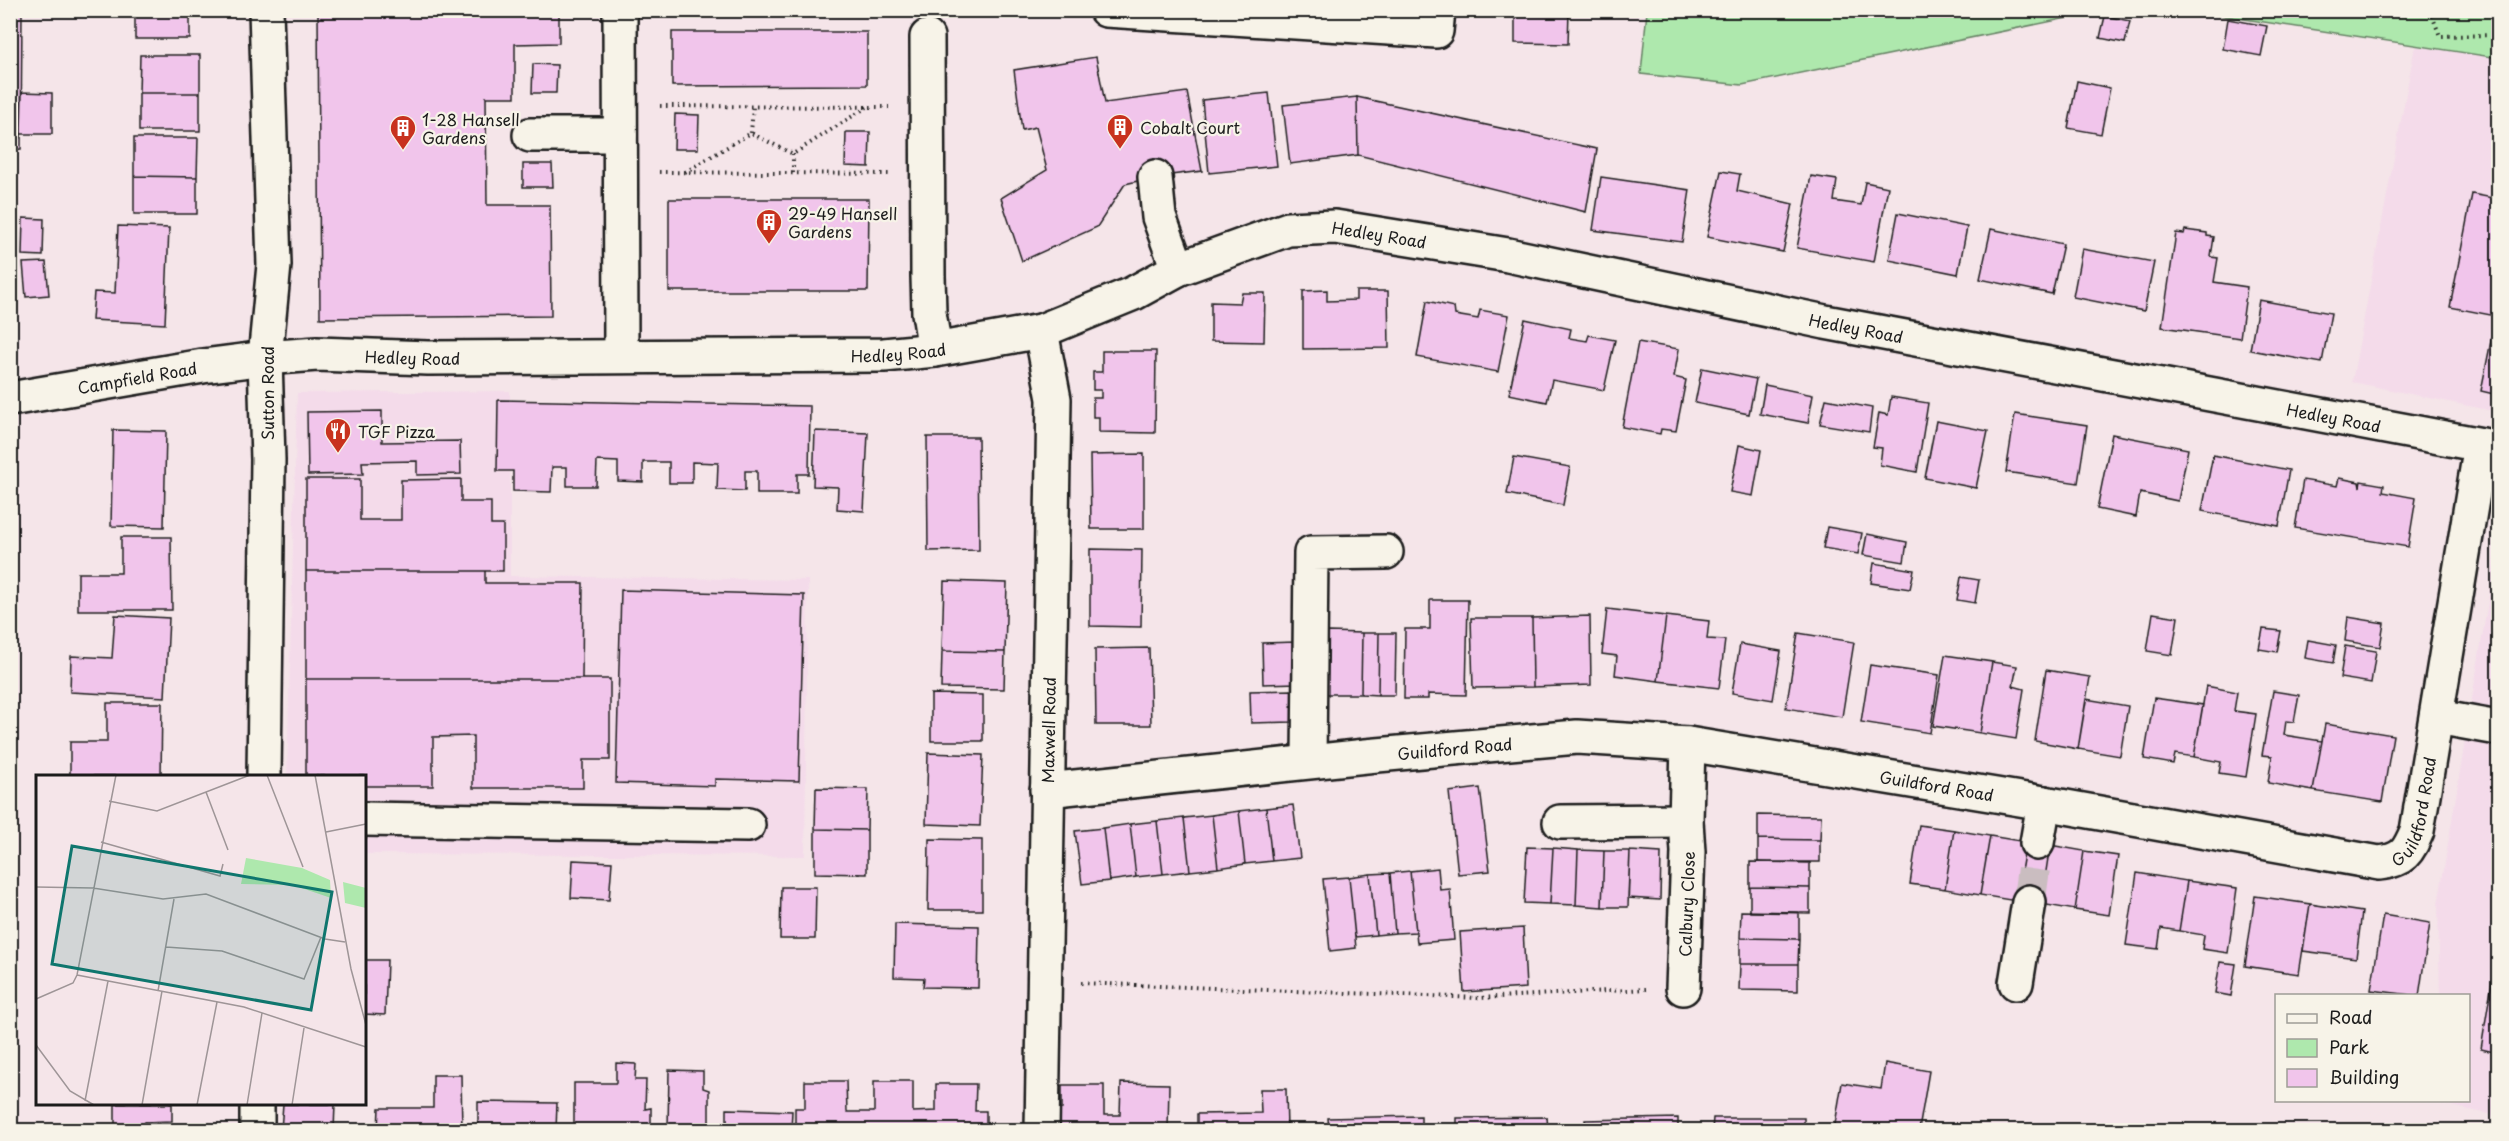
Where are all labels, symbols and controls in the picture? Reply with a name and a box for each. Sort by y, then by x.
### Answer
place label: 1-28 Hansell Gardens [422,107,520,149]
building icon: Cobalt Court [1105,112,1135,150]
building icon: 1-28 Hansell Gardens [388,113,418,151]
place label: Cobalt Court [1140,115,1240,139]
place label: 29-49 Hansell Gardens [788,201,897,243]
building icon: 29-49 Hansell Gardens [754,207,784,245]
street label: Hedley Road [1330,215,1428,254]
street label: Hedley Road [1807,307,1905,348]
street label: Hedley Road [851,336,948,367]
street label: Hedley Road [364,344,460,370]
street label: Sutton Road [255,346,279,440]
street label: Campfield Road [76,355,199,399]
street label: Hedley Road [2285,397,2383,438]
restaurant icon: TGF Pizza [323,416,353,454]
place label: TGF Pizza [358,419,435,443]
street label: Maxwell Road [1035,677,1061,783]
street label: Guildford Road [1396,731,1513,765]
street label: Guildford Road [2387,755,2441,872]
street label: Guildford Road [1878,764,1996,806]
inset map [36,775,366,1105]
street label: Calbury Close [1672,851,1700,957]
legend [2275,994,2470,1102]
text: Road [2329,1003,2373,1030]
text: Park [2329,1033,2369,1060]
text: Building [2329,1063,2399,1090]

